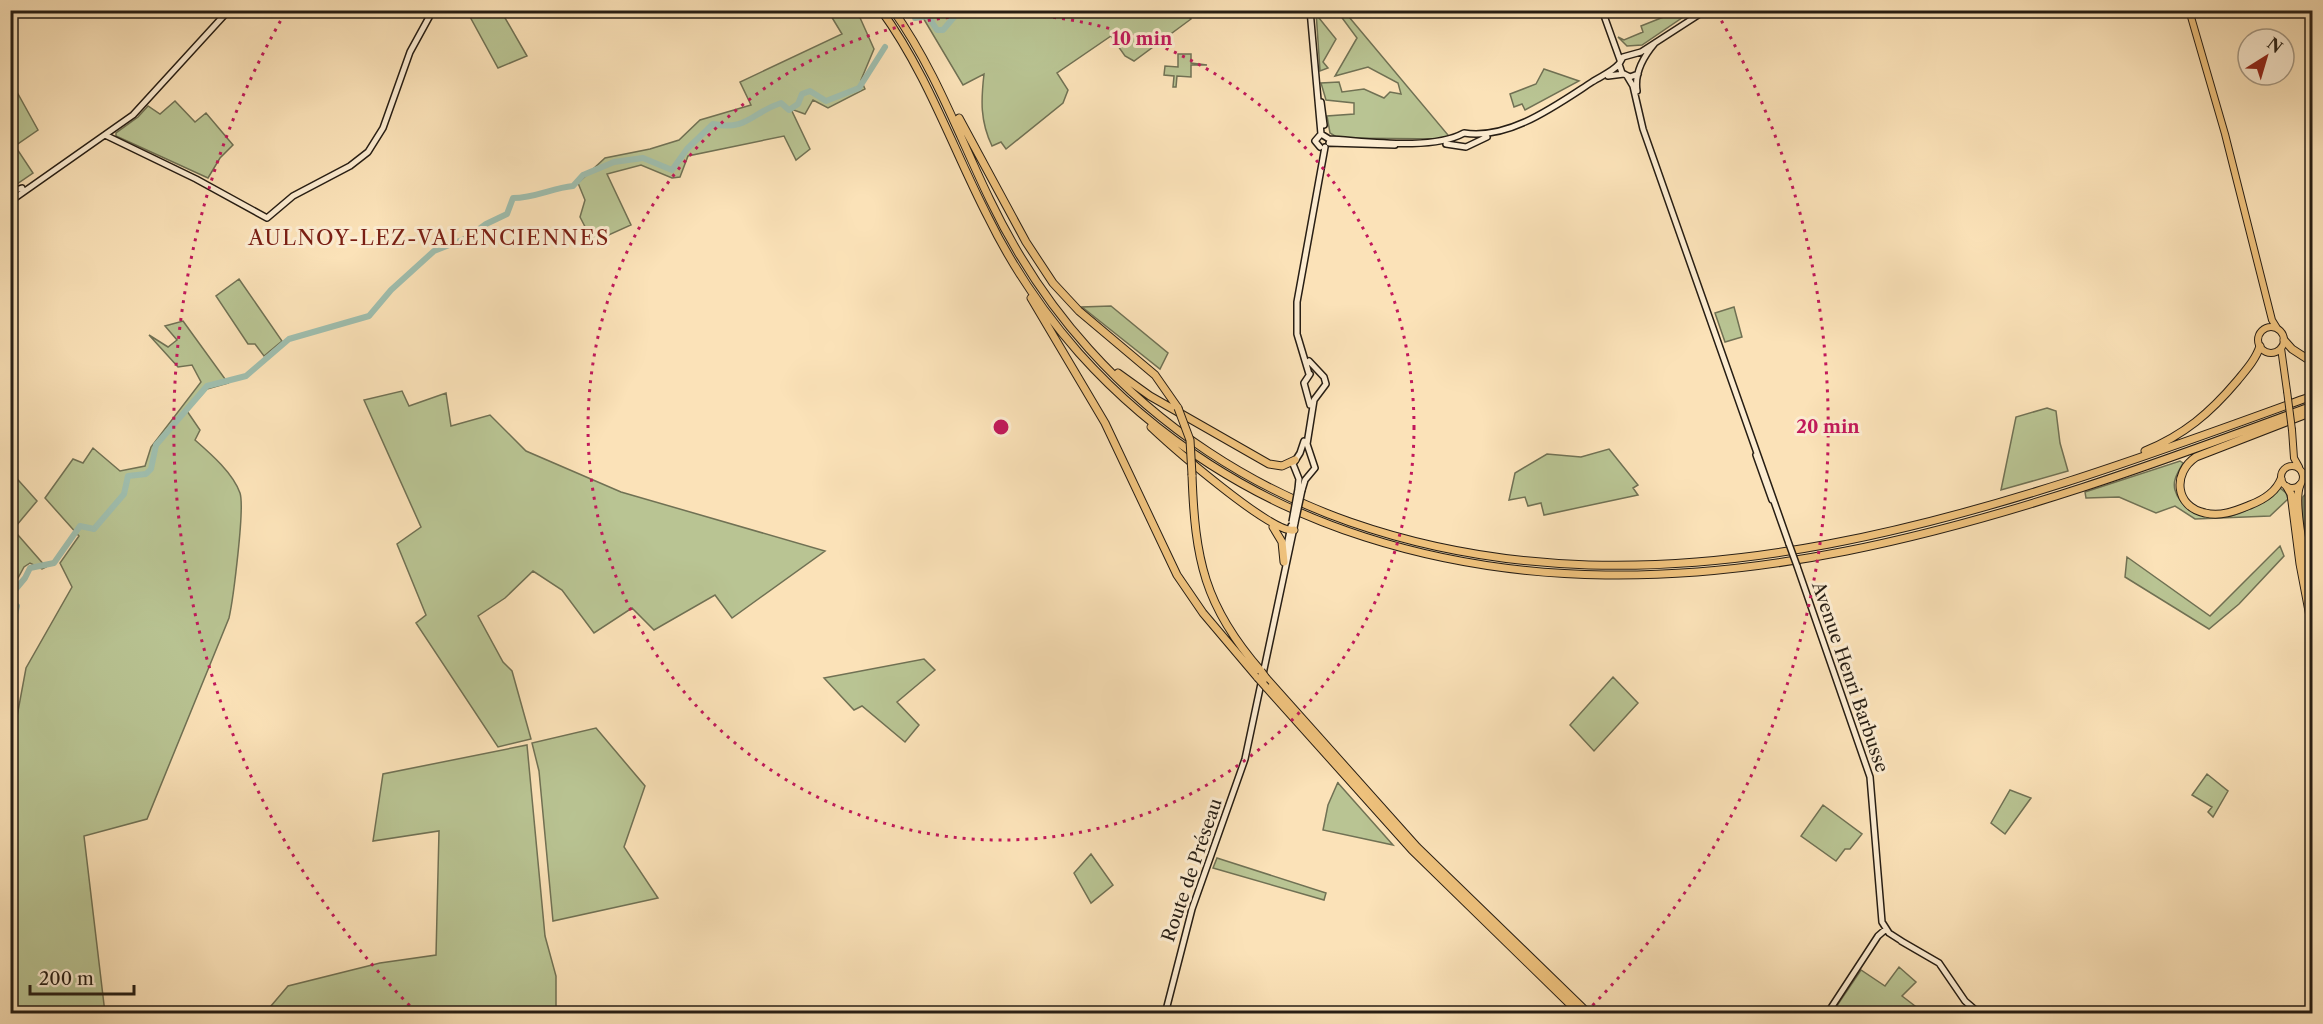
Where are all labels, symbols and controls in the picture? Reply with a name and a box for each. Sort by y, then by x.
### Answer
north arrow [2236,27,2296,87]
text: 10 min [1112,28,1173,50]
text: N [2263,33,2287,57]
district label: AULNOY-LEZ-VALENCIENNES [247,225,610,250]
text: 20 min [1796,416,1860,438]
centre of rings [991,417,1011,437]
street label: Avenue Henri Barbusse [1807,578,1893,775]
street label: Route de Préseau [1157,795,1227,945]
scale bar [30,958,134,996]
text: 200 m [39,968,94,990]

